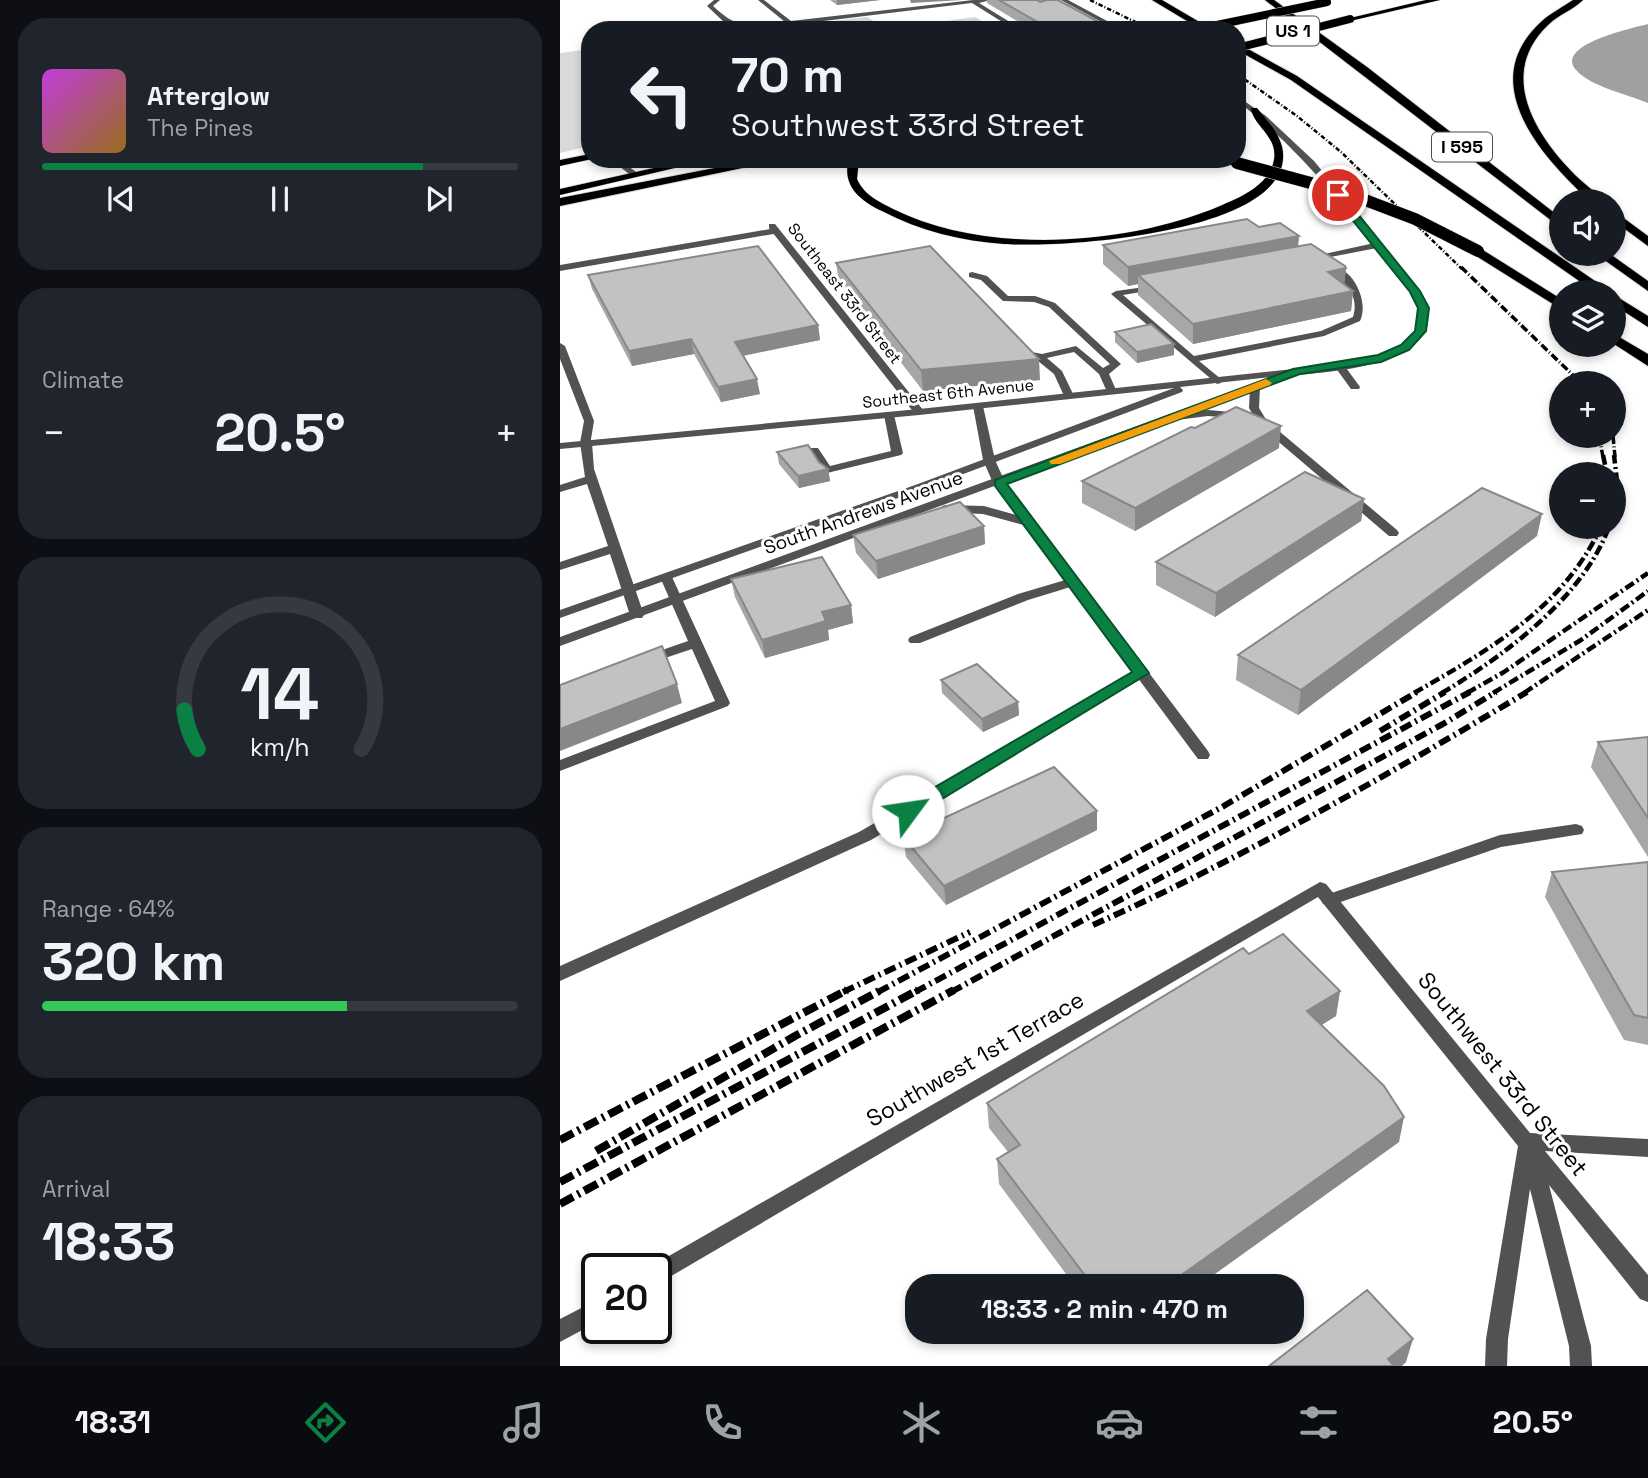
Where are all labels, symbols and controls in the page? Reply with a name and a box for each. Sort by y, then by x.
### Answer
road number: US 1 [1267,16,1319,46]
text: 70 m [731,44,844,106]
icon: left [616,49,707,140]
text: Afterglow [147,79,270,113]
text: Southwest 33rd Street [731,105,1085,145]
text: The Pines [147,113,253,143]
road number: I 595 [1432,132,1492,162]
pin [1308,165,1368,225]
icon: arrive [1319,176,1357,214]
icon: previous [102,180,140,218]
icon: pause [261,180,299,218]
icon: next [420,180,458,218]
map controls [1549,189,1626,539]
button: sound [1549,189,1626,266]
street label: Southeast 33rd Street [783,219,906,368]
button: layers [1549,280,1626,357]
text: Climate [42,365,124,395]
button: + [1549,371,1626,448]
street label: Southeast 6th Avenue [861,374,1035,413]
text: 20.5° [214,400,346,466]
text: − [42,409,66,457]
text: + [494,409,518,457]
button: − [1549,462,1626,539]
street label: South Andrews Avenue [760,465,966,560]
text: 14 [240,647,320,740]
text: km/h [250,731,310,763]
position arrow [871,774,945,848]
text: Range · 64% [42,894,175,924]
text: 320 km [42,929,225,995]
street label: Southwest 33rd Street [1411,966,1595,1182]
street label: Southwest 1st Terrace [861,984,1089,1134]
text: Arrival [42,1174,110,1204]
text: 18:33 [42,1209,175,1275]
speed limit sign: 20 [581,1253,672,1344]
text: 18:33 · 2 min · 470 m [981,1292,1228,1326]
icon: directions [301,1398,350,1447]
icon: music [499,1398,548,1447]
icon: phone [698,1398,747,1447]
icon: climate [897,1398,946,1447]
icon: car [1095,1398,1144,1447]
icon: filters [1294,1398,1343,1447]
text: 18:31 [75,1402,151,1442]
text: 20.5° [1492,1402,1573,1442]

